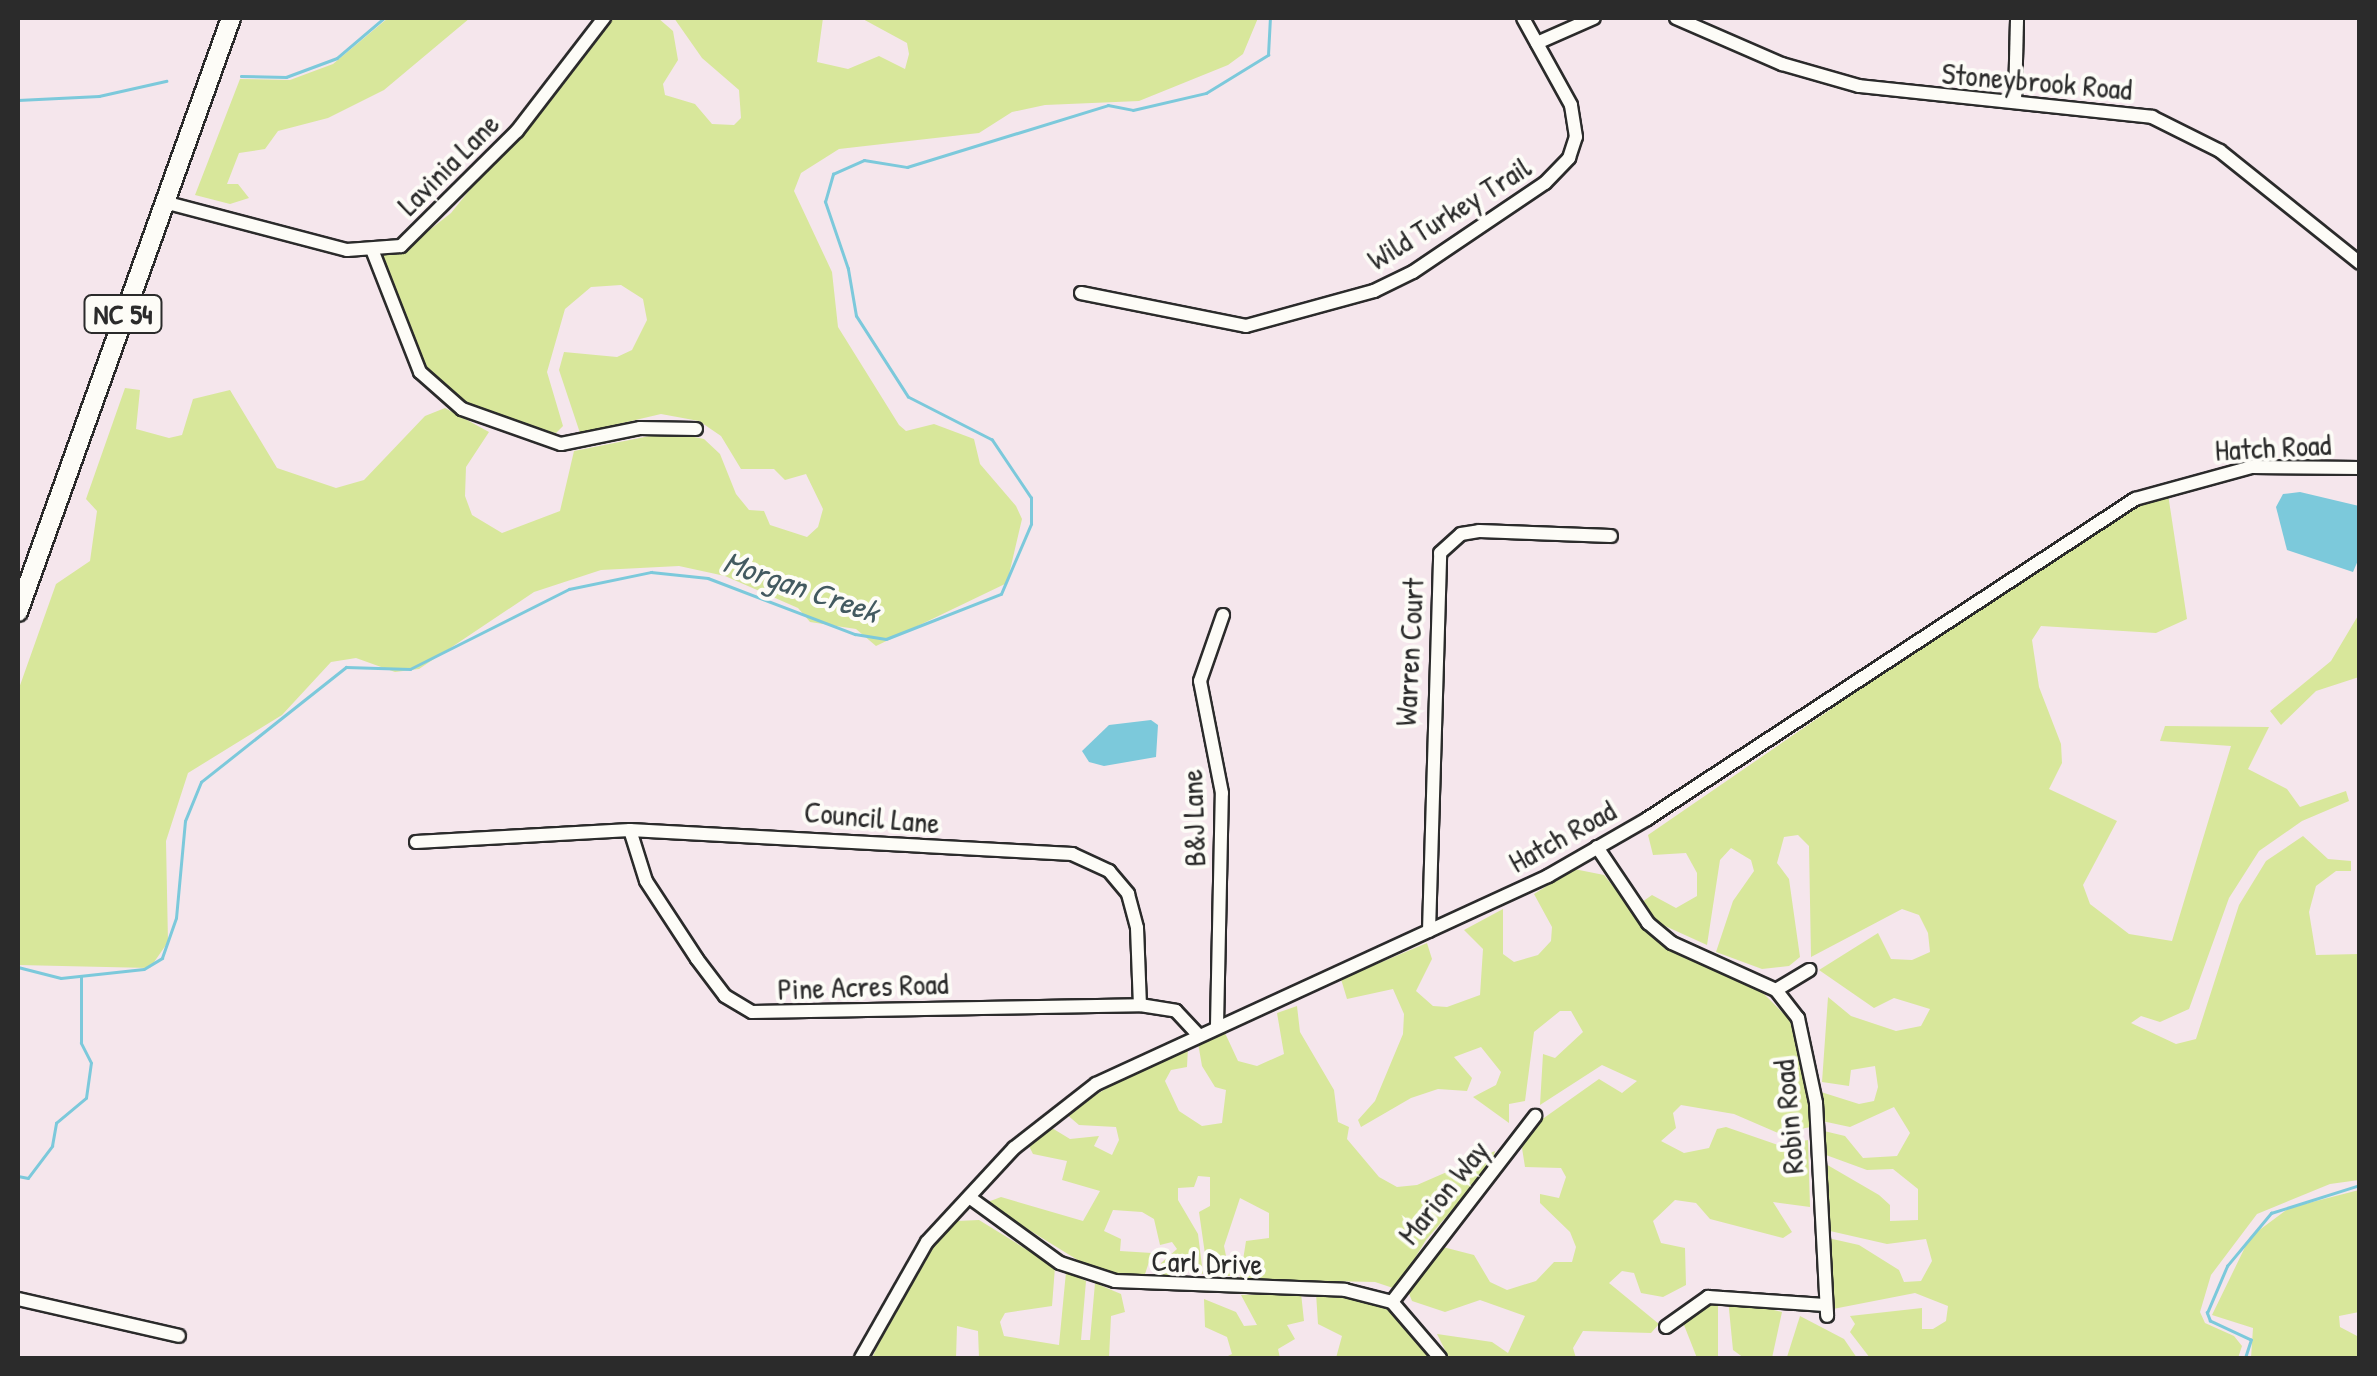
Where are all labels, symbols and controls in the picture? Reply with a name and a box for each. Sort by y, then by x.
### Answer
street label: Stoneybrook Road [1940,55,2134,107]
street label: Lavinia Lane [390,106,506,222]
street label: Wild Turkey Trail [1361,149,1537,277]
road number: NC 54 [83,291,163,337]
street label: Hatch Road [2214,426,2332,468]
water label: Morgan Creek [718,543,884,631]
street label: Warren Court [1387,577,1431,727]
street label: B&J Lane [1173,769,1213,867]
street label: Hatch Road [1502,792,1622,880]
street label: Council Lane [803,793,941,841]
street label: Pine Acres Road [777,965,949,1007]
street label: Robin Road [1765,1058,1811,1176]
street label: Marion Way [1390,1133,1496,1251]
street label: Carl Drive [1151,1242,1263,1282]

